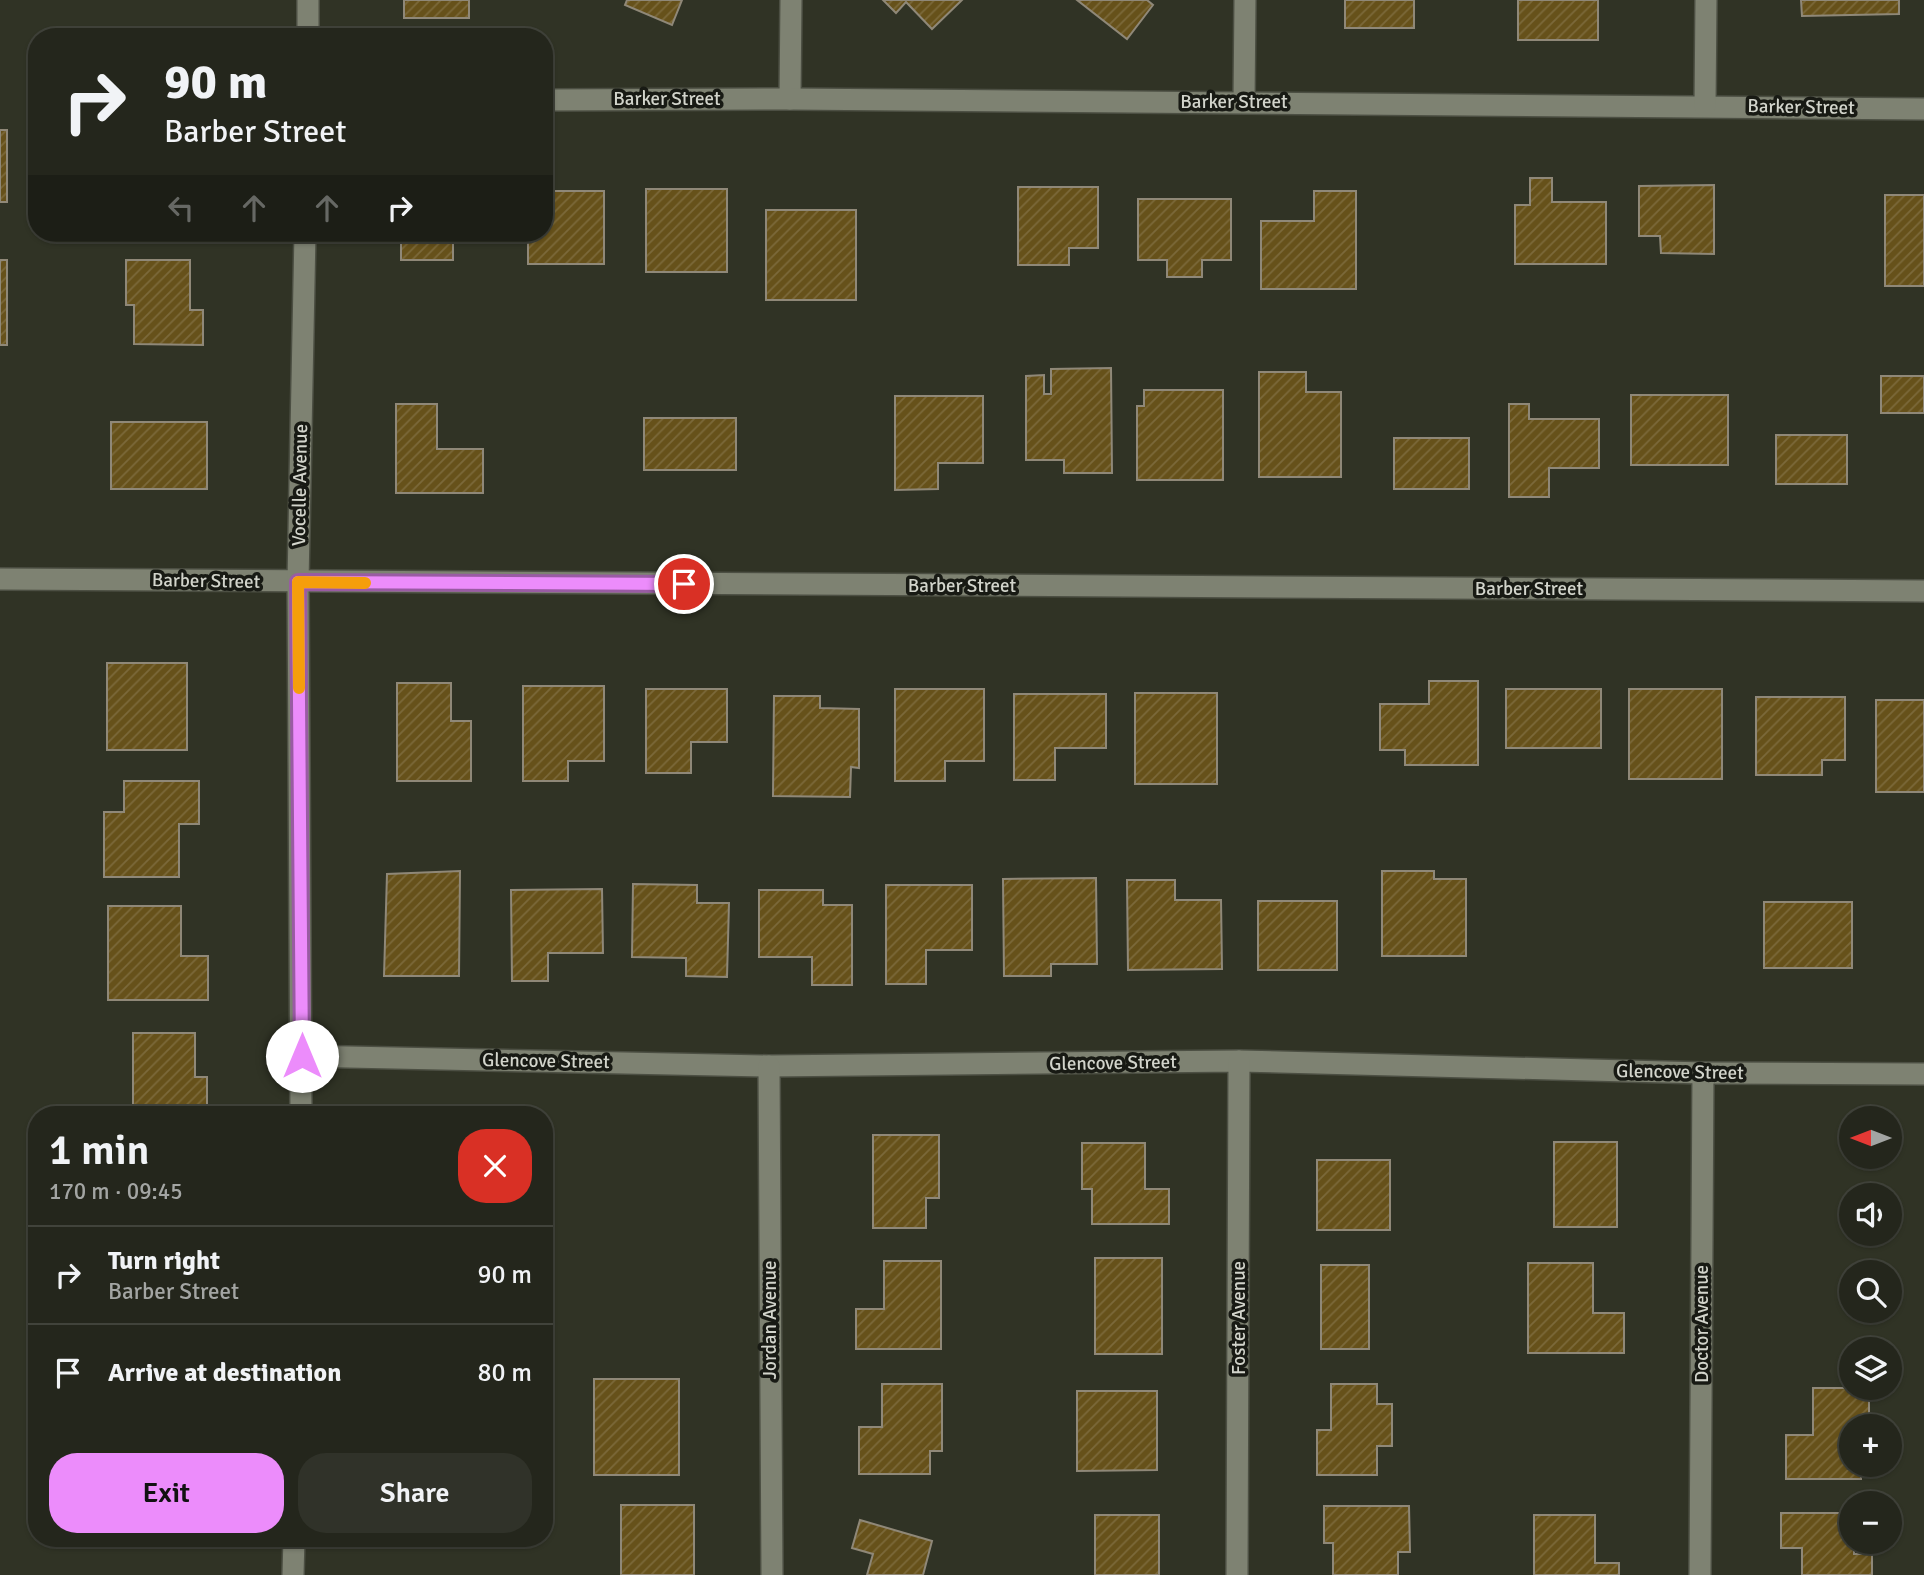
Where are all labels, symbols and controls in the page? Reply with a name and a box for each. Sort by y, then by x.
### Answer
text: 90 m [164,52,267,112]
icon: right [49,56,140,147]
street label: Barker Street [613,87,721,111]
street label: Barker Street [1180,90,1288,114]
street label: Barker Street [1747,94,1855,120]
text: Barber Street [164,112,346,151]
icon: left [162,189,200,227]
icon: ahead [235,189,273,227]
icon: ahead [308,189,346,227]
icon: right [381,189,419,227]
street label: Vocelle Avenue [287,424,313,546]
pin [654,554,714,614]
icon: arrive [665,565,703,603]
street label: Barber Street [152,568,261,594]
street label: Barber Street [908,574,1017,598]
street label: Barber Street [1475,577,1584,601]
position arrow [265,1019,339,1093]
street label: Glencove Street [482,1048,610,1074]
street label: Glencove Street [1049,1050,1177,1076]
street label: Glencove Street [1616,1059,1744,1085]
north arrow [1839,1106,1902,1169]
map controls [1839,1106,1902,1554]
text: 1 min [49,1125,150,1176]
button: close [458,1129,532,1203]
text: 170 m · 09:45 [49,1177,183,1206]
button: sound [1839,1183,1902,1246]
text: Turn right [108,1245,220,1277]
icon: right [49,1256,87,1294]
text: 90 m [477,1259,532,1291]
button: search [1839,1260,1902,1323]
street label: Jordan Avenue [758,1261,782,1379]
street label: Foster Avenue [1227,1261,1251,1375]
street label: Doctor Avenue [1690,1265,1714,1383]
text: Barber Street [108,1277,239,1306]
button: layers [1839,1337,1902,1400]
icon: arrive [49,1354,87,1392]
text: Arrive at destination [108,1357,341,1389]
text: 80 m [477,1357,532,1389]
button: + [1839,1414,1902,1477]
button: Exit [49,1453,284,1533]
button: Share [298,1453,532,1533]
button: − [1839,1491,1902,1554]

